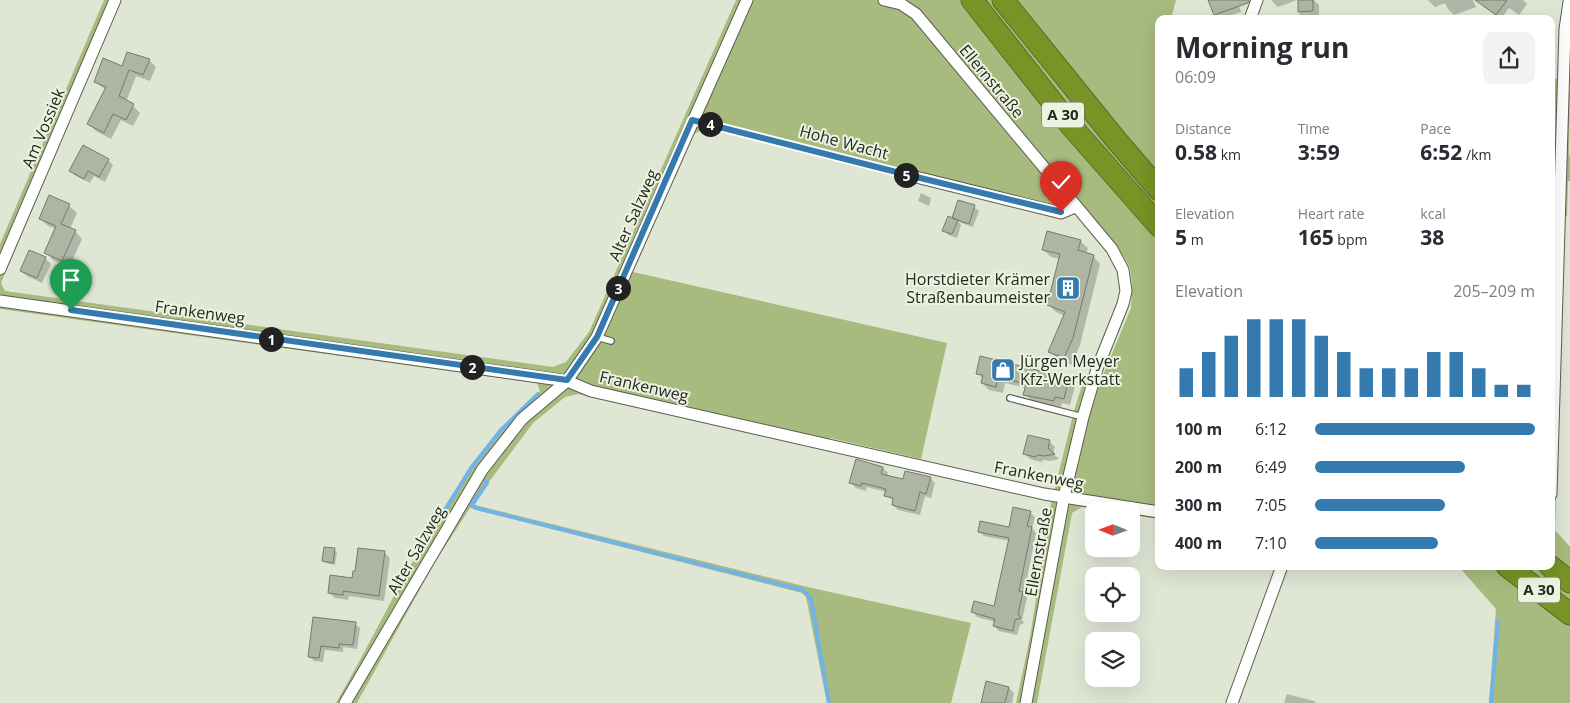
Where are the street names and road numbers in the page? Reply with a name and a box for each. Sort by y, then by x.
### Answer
street label: Ellernstraße [955,39,1029,123]
street label: Am Vossiek [16,84,70,171]
road number: A 30 [1042,102,1084,128]
street label: Hohe Wacht [797,120,891,165]
street label: Alter Salzweg [603,165,663,265]
street label: Frankenweg [154,295,247,329]
street label: Frankenweg [597,365,691,407]
street label: Frankenweg [992,456,1086,495]
street label: Alter Salzweg [382,501,450,598]
street label: Ellernstraße [1019,506,1057,598]
road number: A 30 [1518,578,1560,602]

